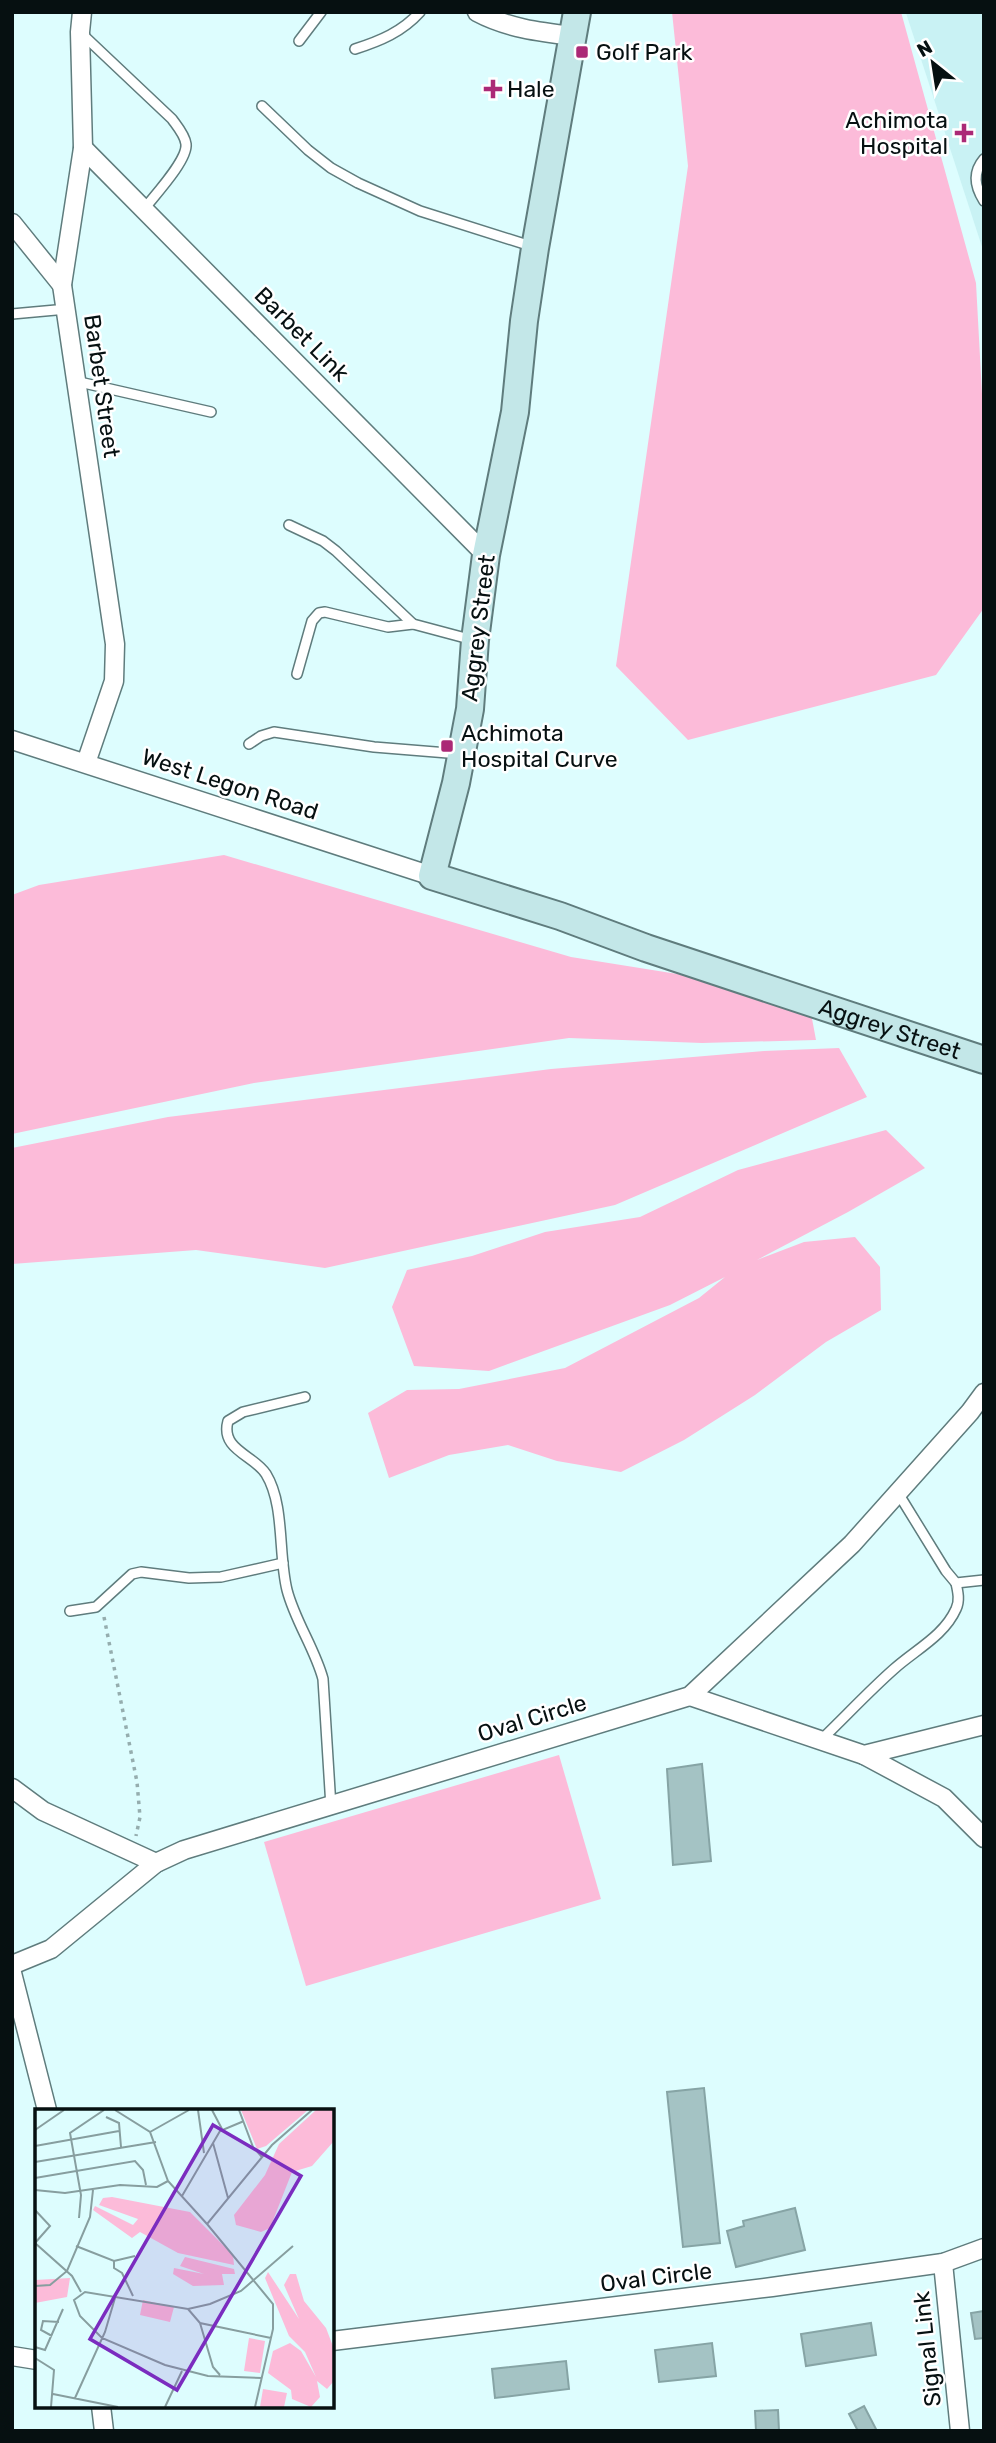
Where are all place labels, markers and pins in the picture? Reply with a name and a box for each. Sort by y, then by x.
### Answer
place label: Golf Park [596,38,692,66]
marker: Golf Park [574,44,590,60]
place label: Hale [507,75,555,103]
marker: Hale [485,81,501,97]
place label: Achimota Hospital [845,106,948,160]
marker: Achimota Hospital [954,123,974,143]
place label: Achimota Hospital Curve [461,719,618,773]
marker: Achimota Hospital Curve [439,738,455,754]

